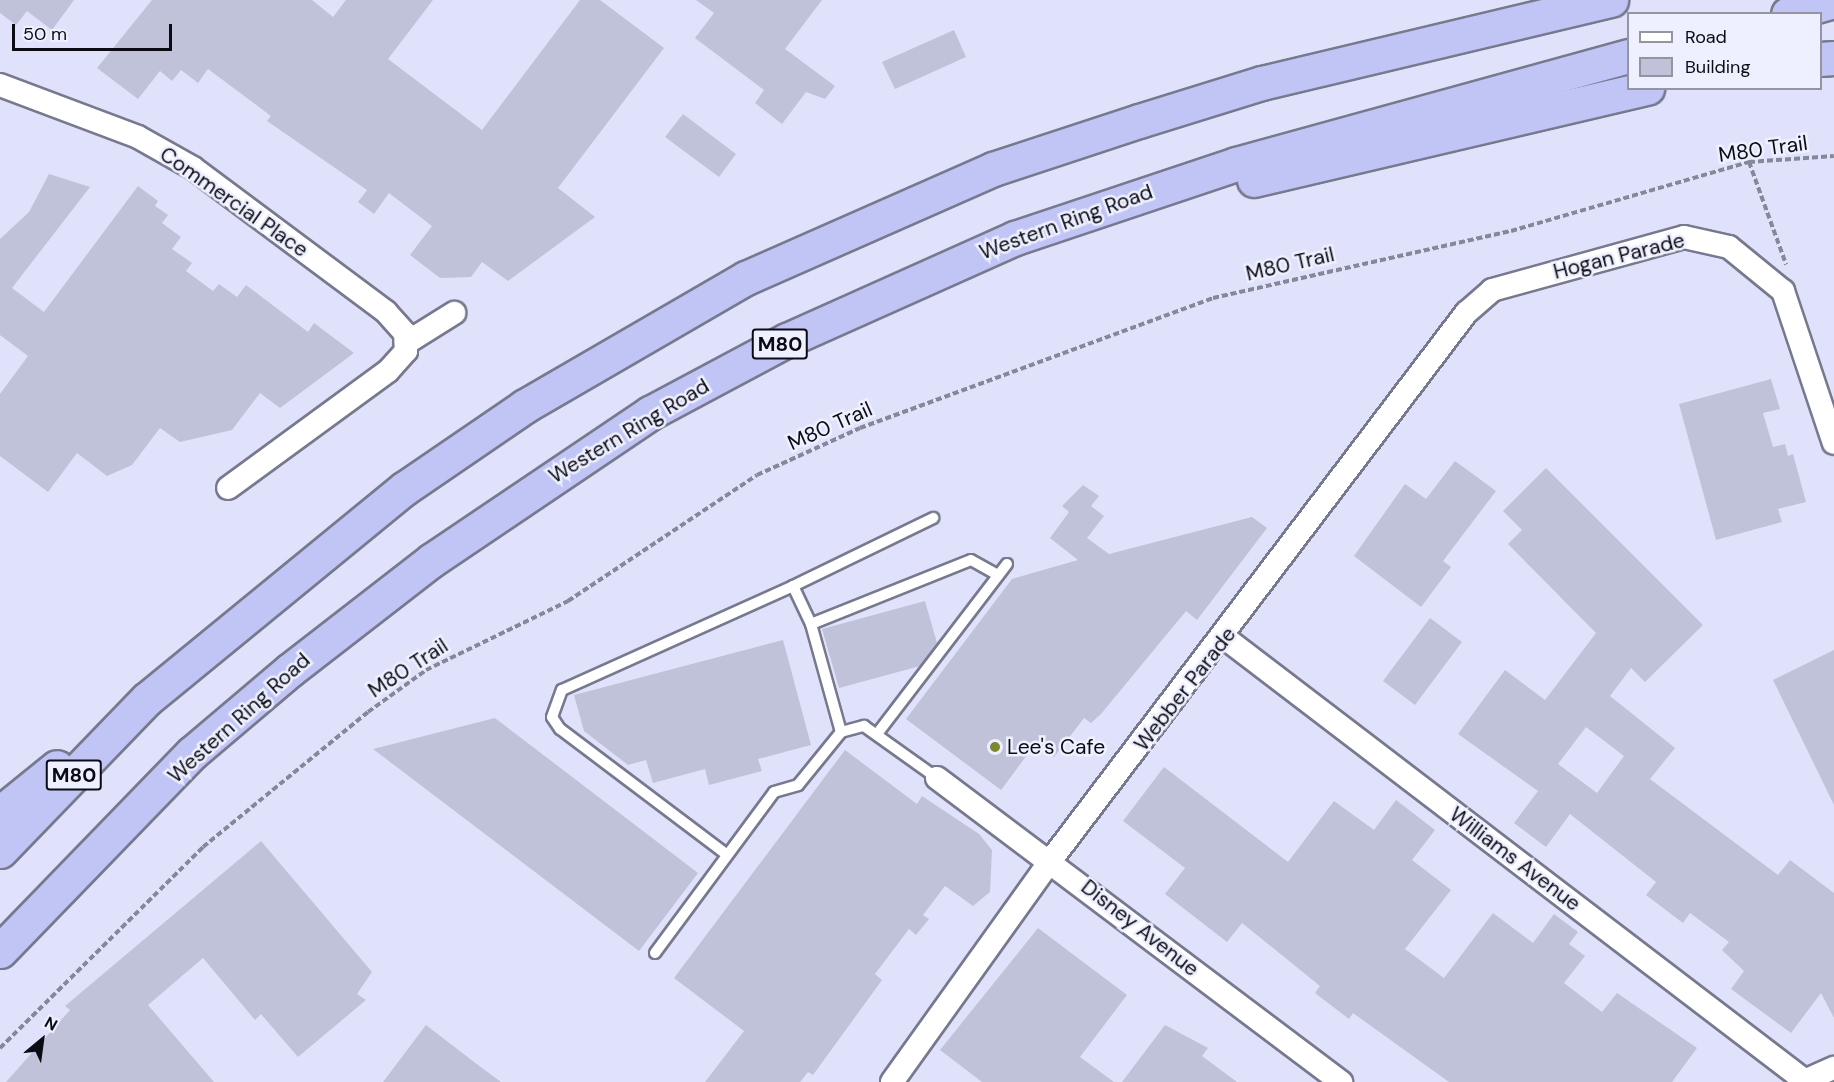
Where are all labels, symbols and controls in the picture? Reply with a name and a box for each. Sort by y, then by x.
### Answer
scale bar [15,12,176,50]
legend [1627,12,1822,90]
text: 50 m [23,22,67,46]
text: Road [1685,25,1727,49]
text: Building [1685,55,1750,79]
street label: M80 Trail [1717,130,1809,168]
street label: Commercial Place [155,141,313,263]
street label: Western Ring Road [976,179,1156,265]
street label: Hogan Parade [1551,228,1687,284]
street label: M80 Trail [1243,242,1337,286]
road number: M80 [752,327,808,361]
street label: Western Ring Road [544,373,714,489]
street label: M80 Trail [784,396,876,456]
street label: Webber Parade [1129,622,1241,756]
street label: M80 Trail [363,633,453,703]
street label: Western Ring Road [163,648,315,788]
place label: Lee's Cafe [1007,734,1105,760]
marker: Lee's Cafe [988,740,1002,754]
road number: M80 [46,758,103,792]
street label: Williams Avenue [1445,802,1585,916]
street label: Disney Avenue [1076,874,1204,982]
north arrow [12,1010,72,1070]
text: N [41,1012,61,1036]

